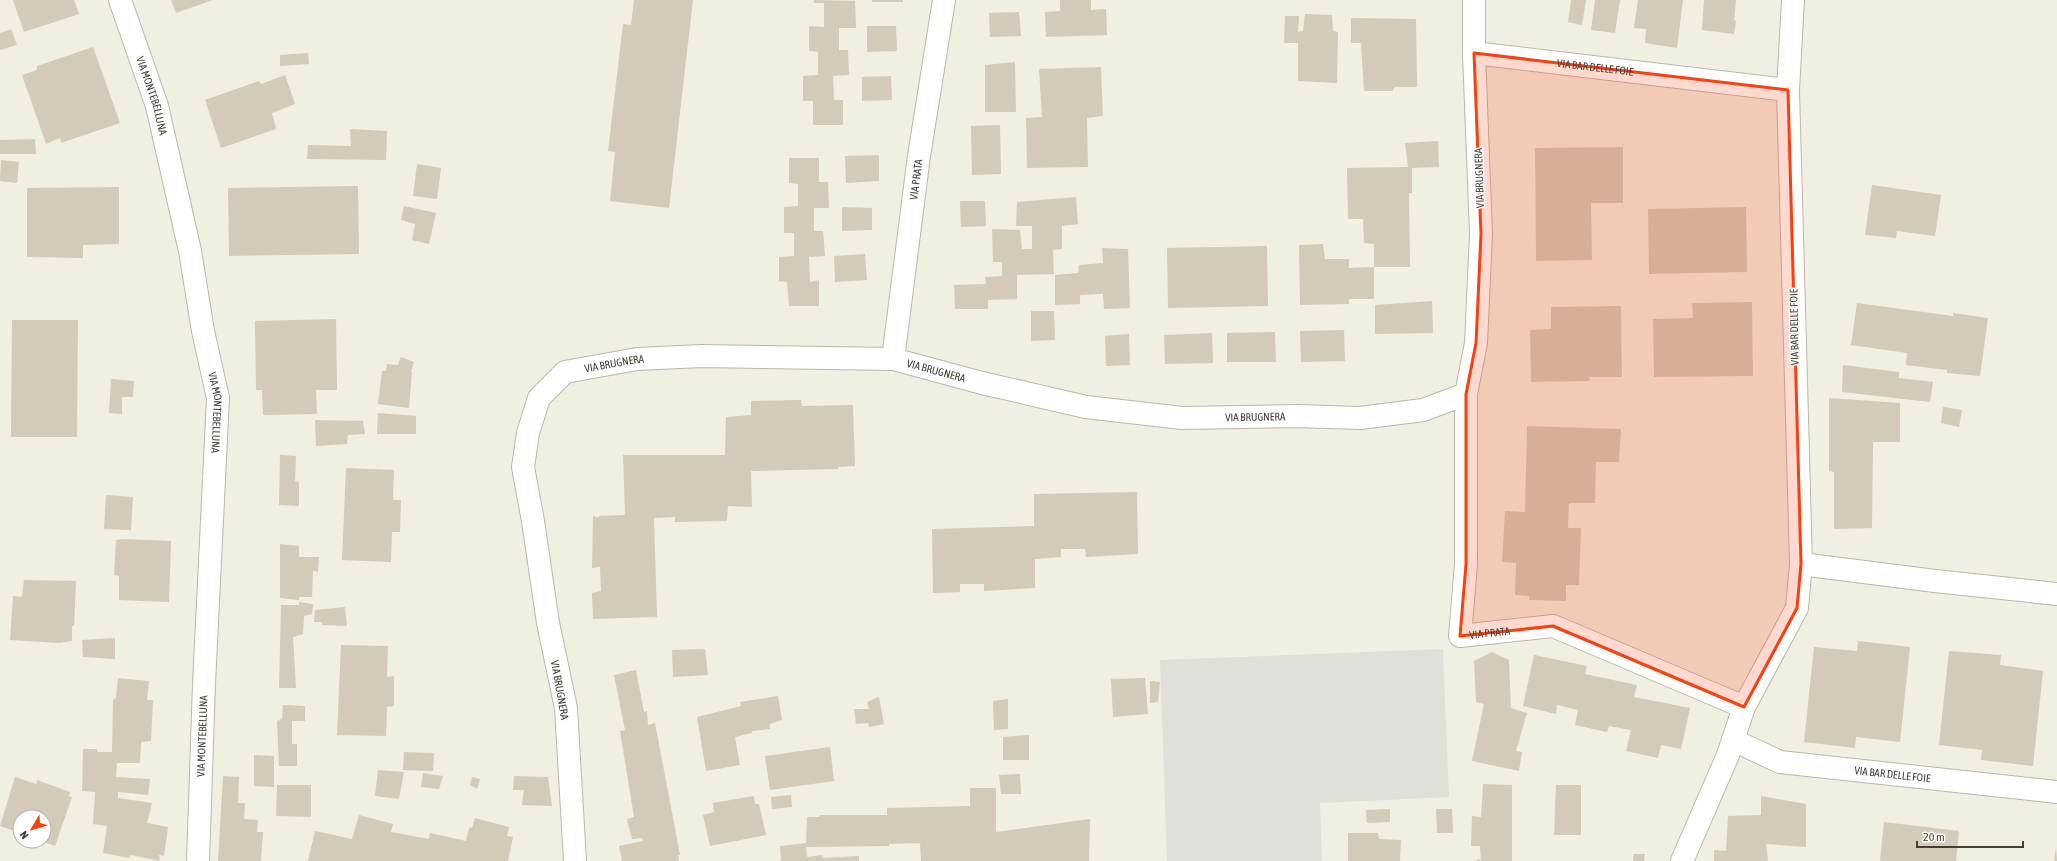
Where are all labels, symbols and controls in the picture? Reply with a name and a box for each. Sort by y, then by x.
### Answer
street label: VIA MONTEBELLUNA [134,55,170,137]
street label: VIA BAR DELLE FOIE [1556,57,1634,78]
street label: VIA BRUGNERA [1472,147,1486,208]
street label: VIA PRATA [907,158,925,200]
street label: VIA BAR DELLE FOIE [1787,288,1801,365]
street label: VIA BRUGNERA [584,353,645,374]
street label: VIA BRUGNERA [906,357,967,384]
street label: VIA MONTEBELLUNA [206,371,224,454]
street label: VIA BRUGNERA [1225,410,1286,423]
street label: VIA PRATA [1469,625,1511,641]
street label: VIA BRUGNERA [549,659,571,721]
street label: VIA MONTEBELLUNA [195,694,209,777]
street label: VIA BAR DELLE FOIE [1854,764,1932,784]
north arrow [12,809,52,849]
scale bar [1917,823,2023,849]
text: N [17,829,31,841]
text: 20 m [1923,830,1945,844]

